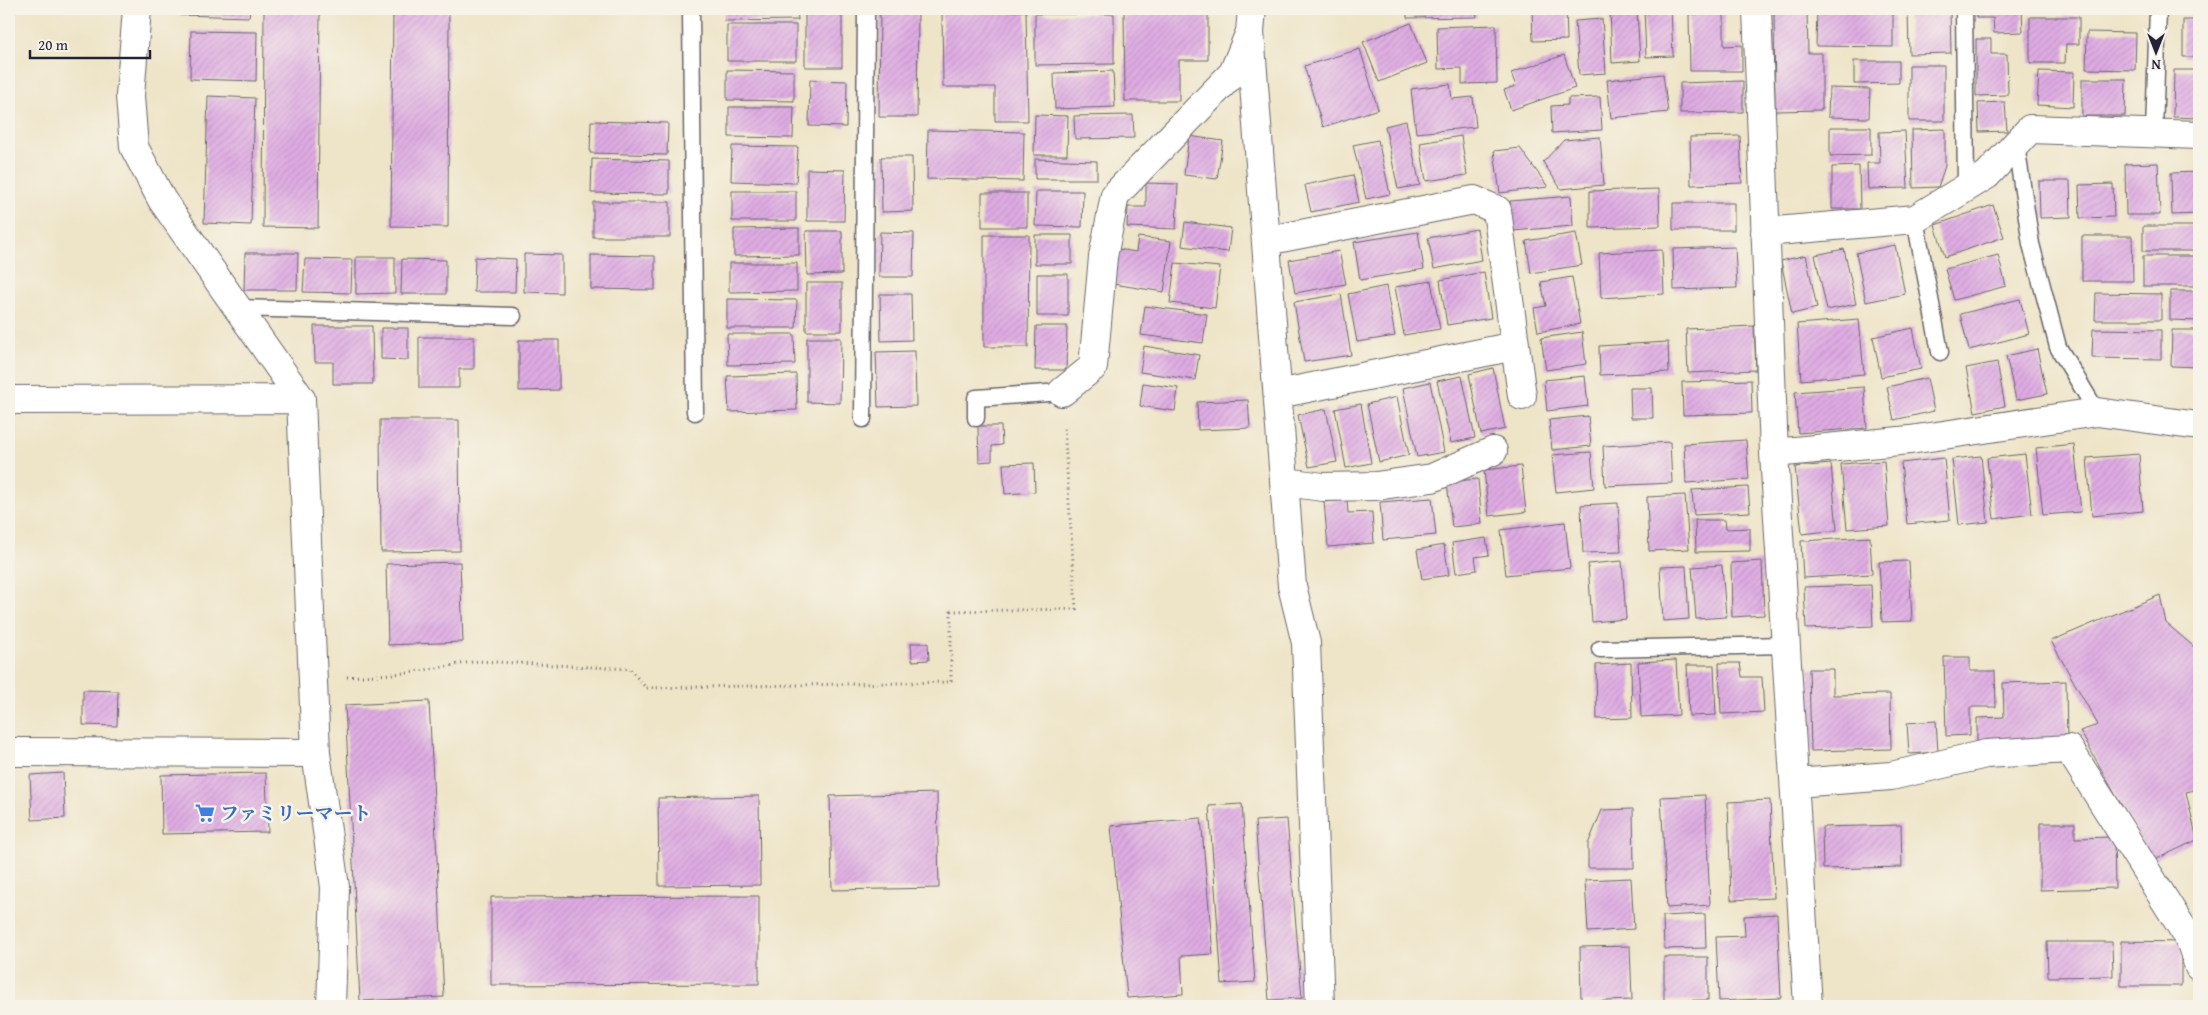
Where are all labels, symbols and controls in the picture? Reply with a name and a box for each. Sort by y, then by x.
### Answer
scale bar [30,28,150,60]
north arrow [2130,28,2180,78]
text: 20 m [38,34,69,55]
text: N [2151,55,2161,75]
place label: ファミリーマート [220,799,372,827]
supermarket icon: ファミリーマート [194,802,216,824]

